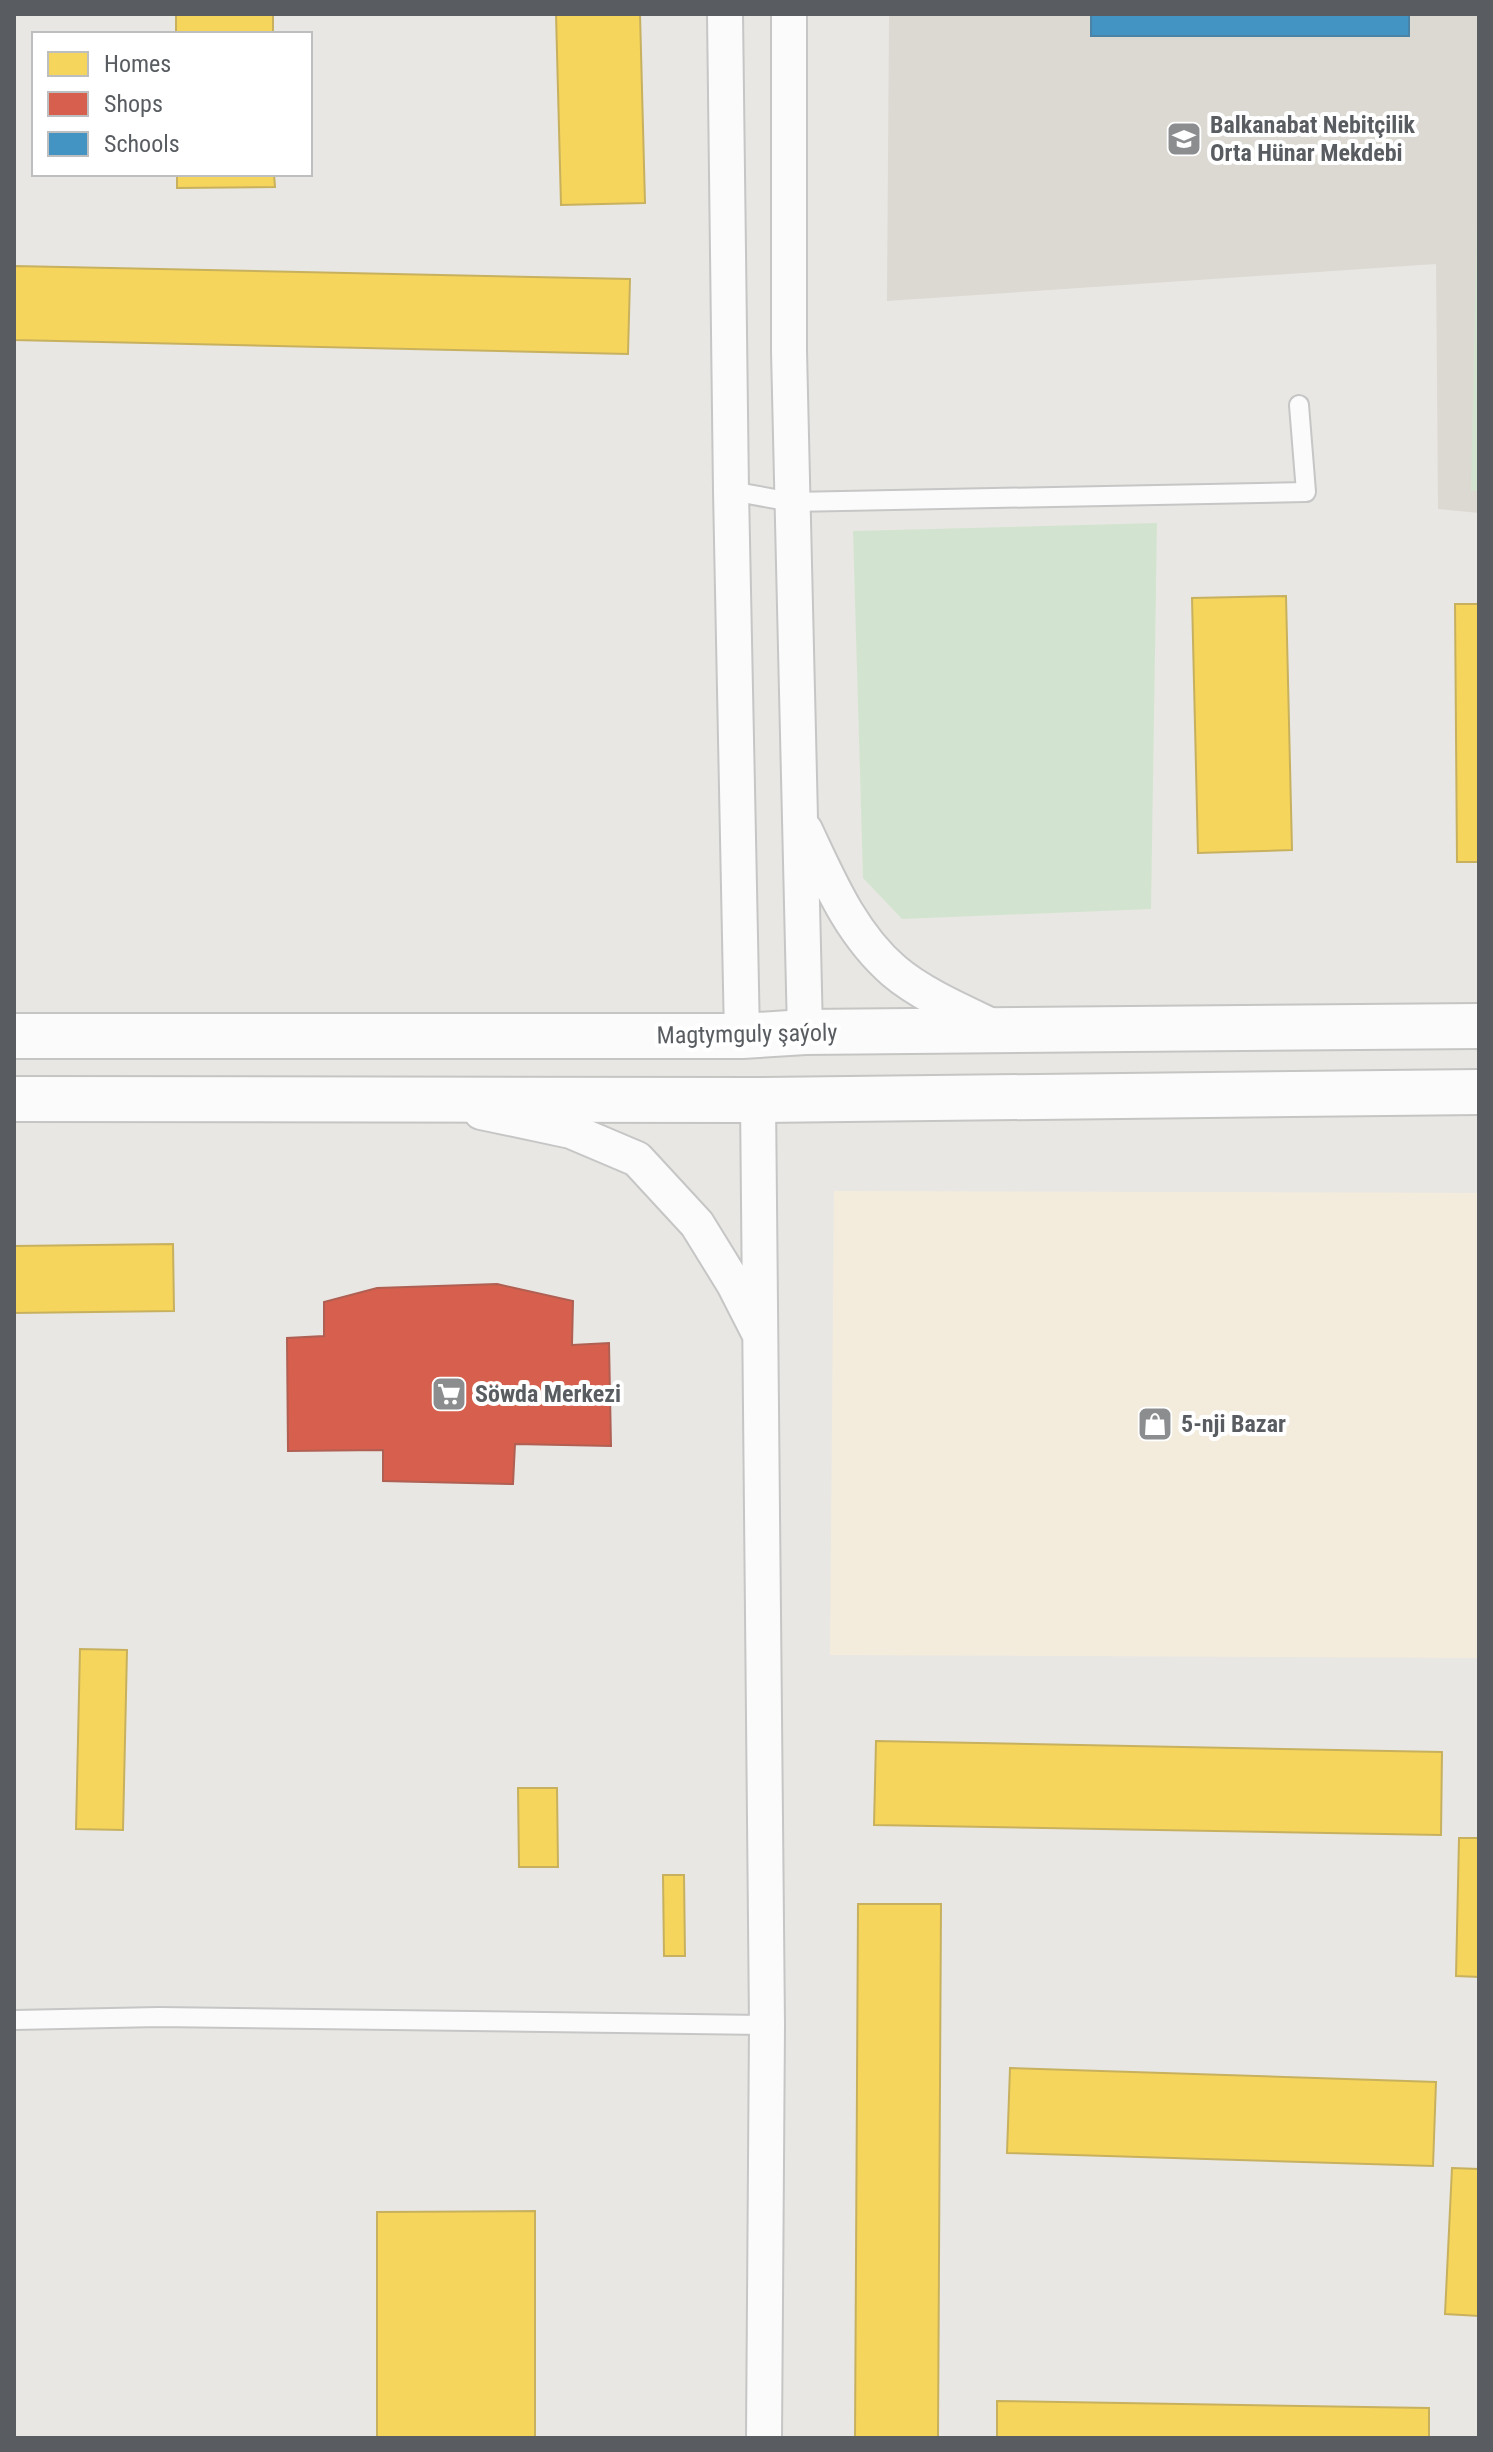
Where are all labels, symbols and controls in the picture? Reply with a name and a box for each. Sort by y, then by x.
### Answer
legend [32,32,312,176]
text: Homes [104,50,171,78]
text: Shops [104,90,163,118]
place label: Balkanabat Nebitçilik Orta Hünar Mekdebi [1210,111,1415,167]
school or university icon: Balkanabat Nebitçilik Orta Hünar Mekdebi [1165,120,1203,158]
text: Schools [104,130,180,158]
street label: Magtymguly şaýoly [656,1018,838,1050]
supermarket icon: Söwda Merkezi [430,1375,468,1413]
place label: Söwda Merkezi [475,1380,621,1408]
shop icon: 5-nji Bazar [1136,1405,1174,1443]
place label: 5-nji Bazar [1181,1410,1286,1438]

